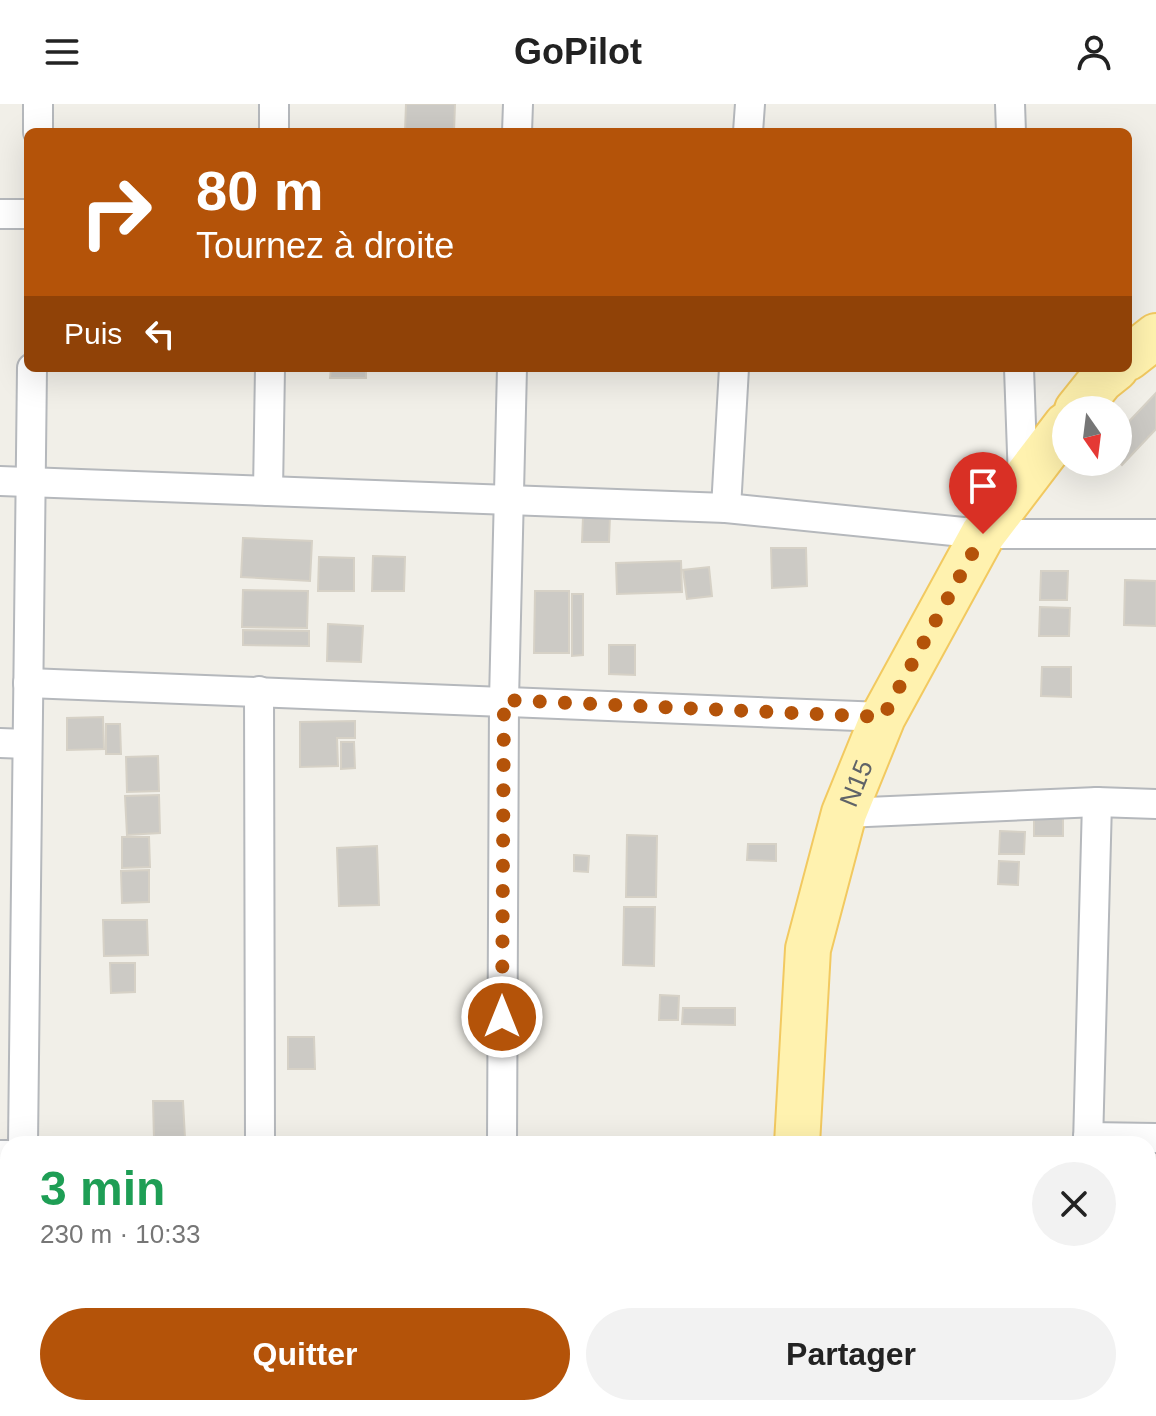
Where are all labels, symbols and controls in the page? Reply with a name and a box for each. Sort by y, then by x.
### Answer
icon: menu [40,30,84,74]
icon: person [1072,30,1116,74]
text: GoPilot [514,31,642,72]
text: 80 m [196,159,324,222]
icon: right [64,160,168,264]
text: Tournez à droite [196,225,454,266]
icon: left [138,312,182,356]
text: Puis [64,317,122,350]
north arrow [1052,396,1132,476]
map controls [1052,396,1132,476]
pin [949,452,1017,534]
icon: arrive [961,464,1005,508]
street label: N15 [833,756,879,811]
position arrow [460,975,544,1059]
text: 3 min [40,1162,165,1215]
button: close [1032,1162,1116,1246]
text: 230 m · 10:33 [40,1219,200,1249]
button: Quitter [40,1308,570,1400]
button: Partager [586,1308,1116,1400]

